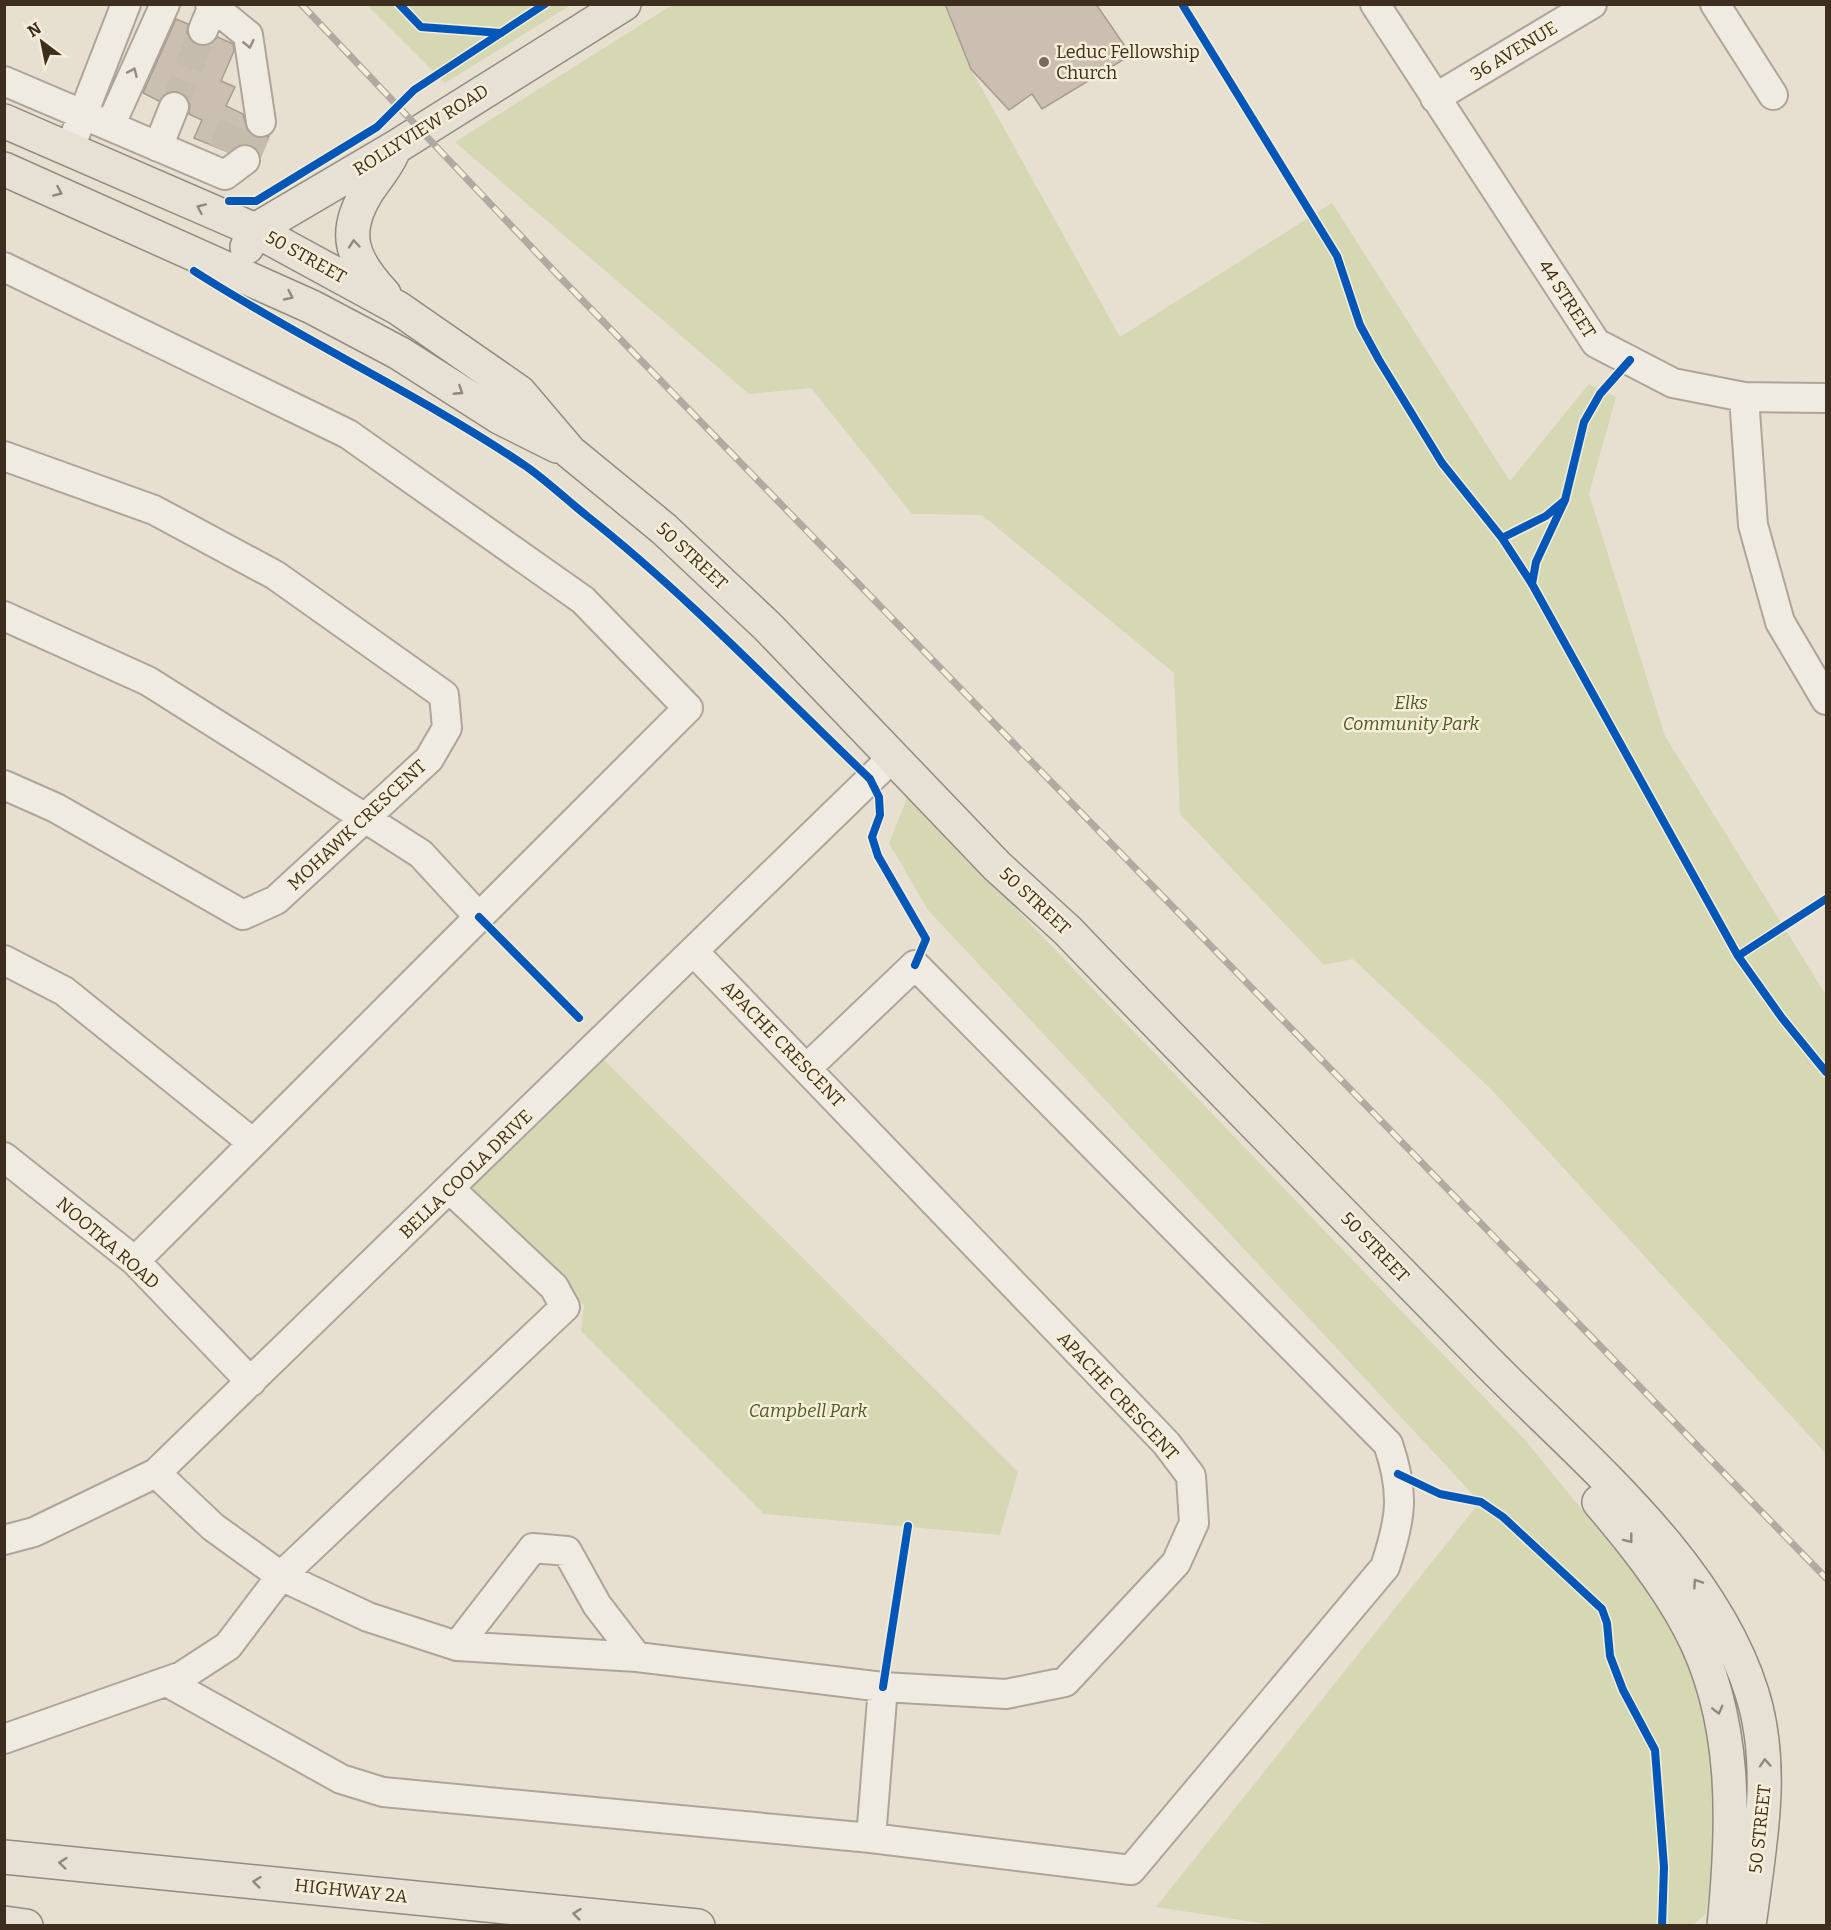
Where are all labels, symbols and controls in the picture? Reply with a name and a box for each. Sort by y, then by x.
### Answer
north arrow [12,12,72,72]
street label: 36 AVENUE [1467,16,1561,86]
text: N [24,18,45,41]
one-way arrow [242,39,255,49]
place label: Leduc Fellowship Church [1056,41,1200,84]
marker: Leduc Fellowship Church [1037,55,1051,69]
one-way arrow [126,68,138,79]
street label: ROLLYVIEW ROAD [349,79,493,181]
one-way arrow [52,185,63,197]
one-way arrow [196,203,207,215]
street label: 50 STREET [262,226,351,288]
one-way arrow [348,239,361,249]
street label: 44 STREET [1534,256,1601,343]
one-way arrow [283,289,294,301]
one-way arrow [453,384,463,396]
street label: 50 STREET [652,518,732,595]
park label: Elks Community Park [1343,692,1480,735]
street label: MOHAWK CRESCENT [283,755,431,895]
street label: 50 STREET [995,863,1075,940]
street label: APACHE CRESCENT [717,976,849,1112]
street label: BELLA COOLA DRIVE [395,1105,537,1243]
street label: NOOTKA ROAD [52,1192,164,1294]
street label: 50 STREET [1336,1207,1414,1287]
street label: APACHE CRESCENT [1053,1327,1184,1465]
park label: Campbell Park [749,1400,867,1422]
one-way arrow [1622,1532,1633,1543]
one-way arrow [1693,1579,1704,1590]
one-way arrow [1710,1705,1723,1715]
one-way arrow [1758,1759,1771,1768]
street label: 50 STREET [1744,1783,1776,1874]
one-way arrow [59,1857,68,1870]
street label: HIGHWAY 2A [293,1874,409,1908]
one-way arrow [253,1876,262,1889]
one-way arrow [572,1908,581,1921]

